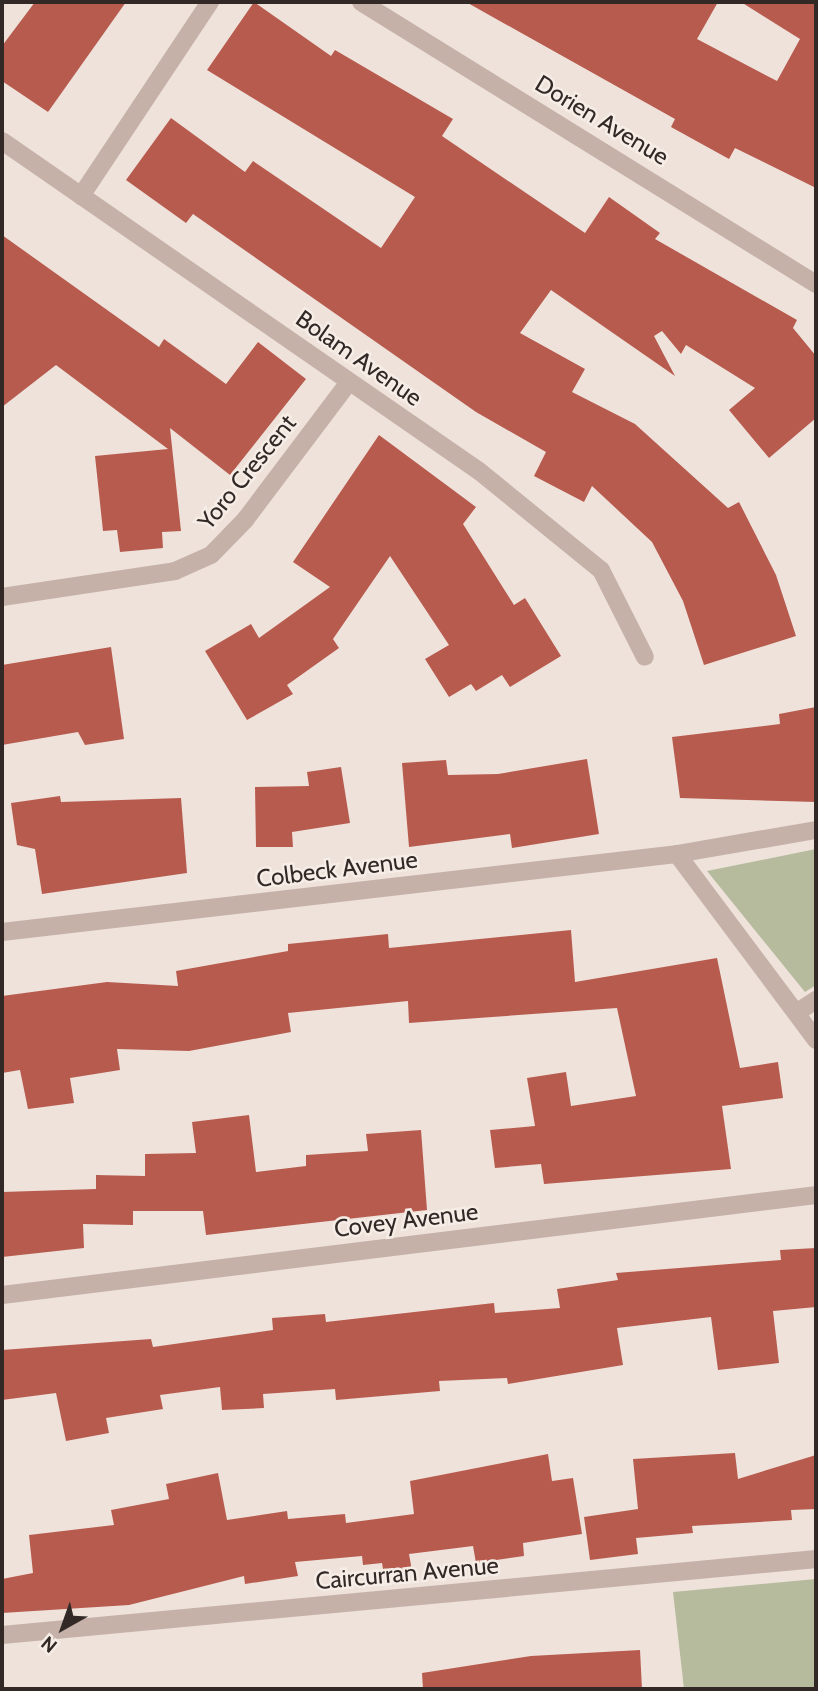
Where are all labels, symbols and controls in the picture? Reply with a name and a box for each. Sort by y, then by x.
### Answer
street label: Dorien Avenue [530,69,674,171]
street label: Bolam Avenue [290,304,428,412]
street label: Yoro Crescent [192,409,302,535]
street label: Colbeck Avenue [255,845,419,893]
street label: Covey Avenue [332,1197,480,1243]
street label: Caircurran Avenue [314,1551,500,1595]
north arrow [28,1593,98,1663]
text: N [37,1631,62,1658]

